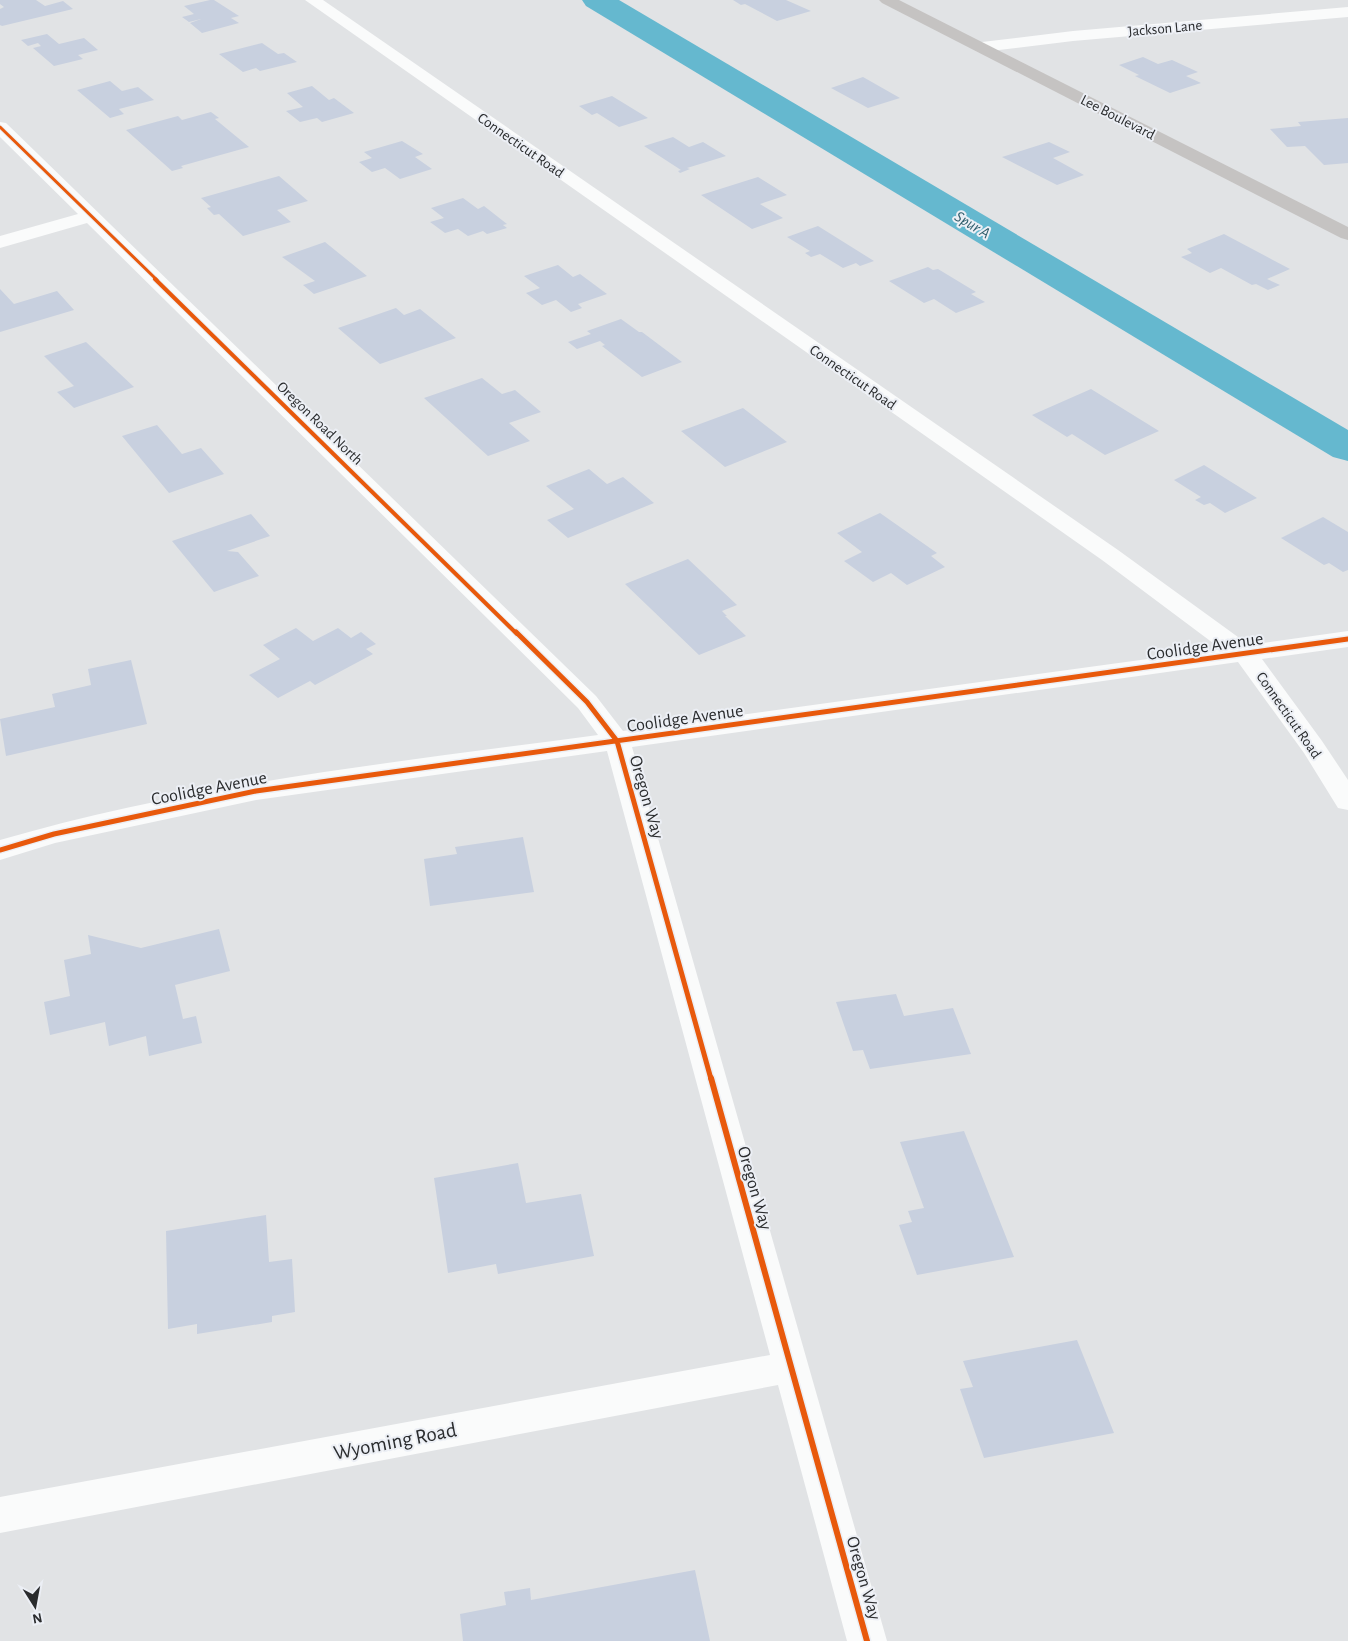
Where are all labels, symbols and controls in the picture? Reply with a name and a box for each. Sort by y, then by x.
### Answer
street label: Jackson Lane [1127,18,1203,39]
street label: Lee Boulevard [1078,92,1158,143]
street label: Connecticut Road [475,110,567,181]
water label: Spur A [952,208,993,242]
street label: Connecticut Road [807,342,899,413]
street label: Oregon Road North [274,379,365,468]
street label: Coolidge Avenue [1146,630,1264,664]
street label: Connecticut Road [1253,669,1324,761]
street label: Coolidge Avenue [626,702,744,736]
street label: Oregon Way [626,754,667,841]
street label: Coolidge Avenue [150,769,268,809]
street label: Oregon Way [734,1145,775,1232]
street label: Wyoming Road [332,1419,459,1464]
street label: Oregon Way [843,1535,884,1622]
north arrow [10,1581,60,1631]
text: N [31,1610,43,1626]

